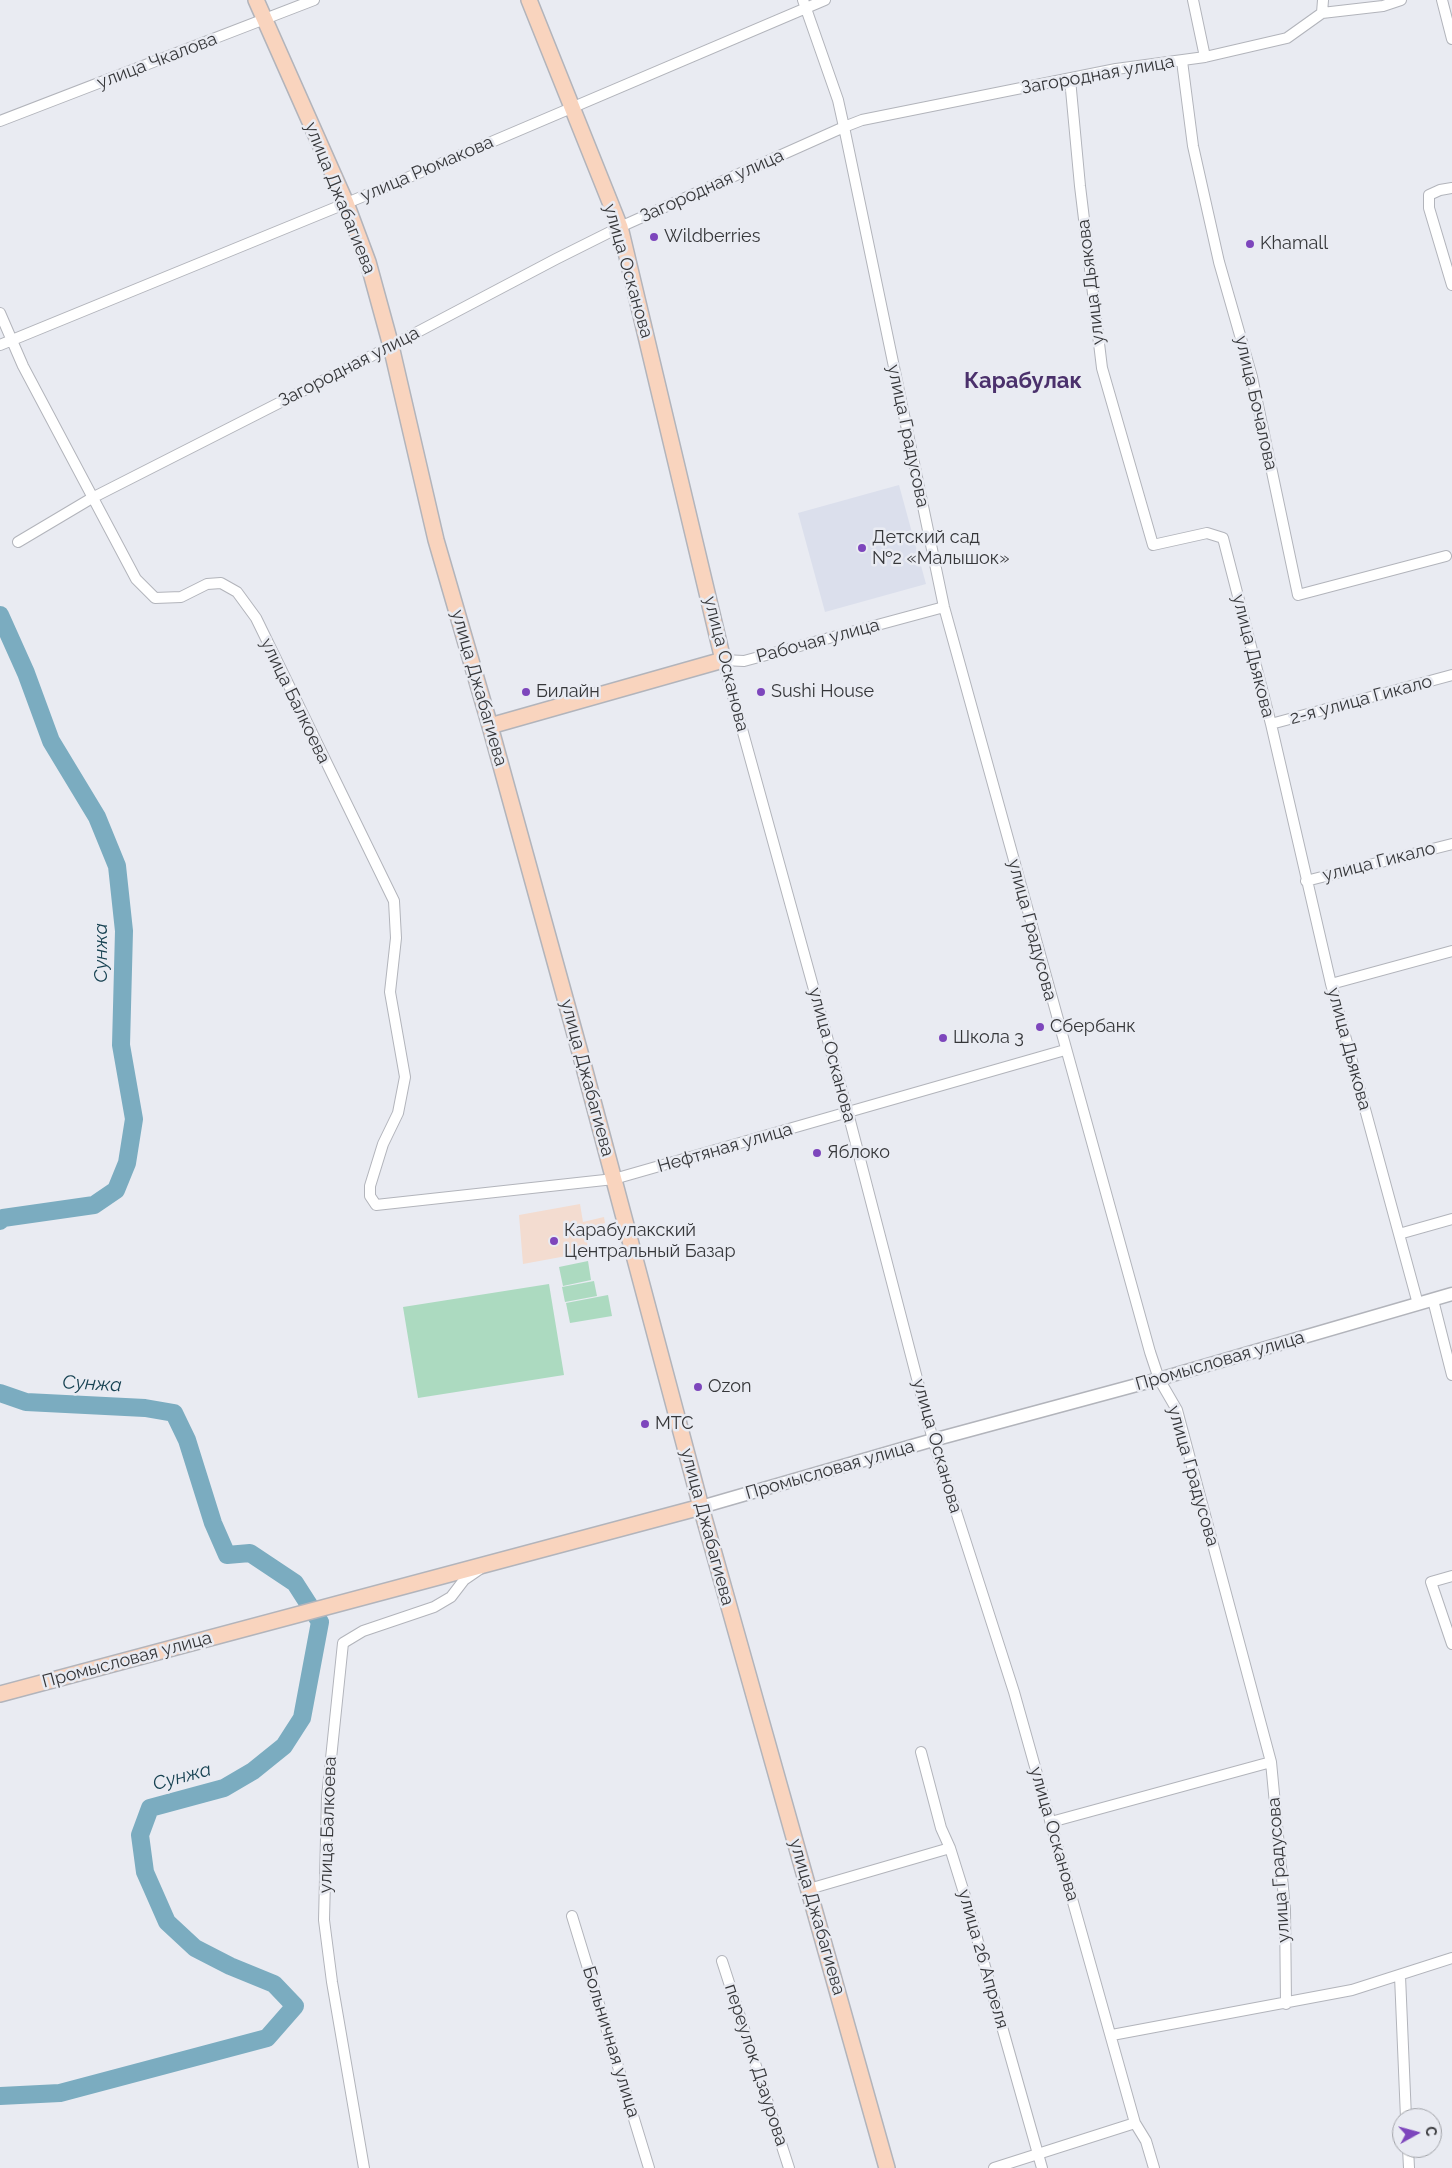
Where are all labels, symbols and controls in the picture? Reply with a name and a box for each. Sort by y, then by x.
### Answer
street label: улица Чкалова [94,28,220,94]
street label: Загородная улица [1020,51,1176,99]
street label: улица Джабагиева [300,119,380,277]
street label: улица Рюмакова [357,131,497,207]
street label: Загородная улица [637,145,787,227]
street label: улица Осканова [599,201,657,341]
street label: улица Дьякова [1073,218,1109,346]
place label: Wildberries [664,226,760,248]
marker: Wildberries [648,231,660,243]
place label: Khamall [1260,233,1328,255]
marker: Khamall [1244,238,1256,250]
street label: Загородная улица [275,322,423,412]
street label: улица Бочалова [1230,334,1282,472]
street label: улица Градусова [882,363,934,509]
district label: Карабулак [964,368,1082,394]
place label: Детский сад №2 «Малышок» [872,527,1010,570]
marker: Детский сад №2 «Малышок» [856,542,868,554]
street label: улица Дьякова [1227,592,1279,720]
street label: улица Осканова [699,594,753,734]
street label: улица Джабагиева [446,607,512,769]
street label: Рабочая улица [754,614,882,668]
street label: улица Балкоева [255,635,335,767]
street label: 2-я улица Гикало [1287,671,1435,729]
place label: Билайн [536,681,600,703]
place label: Sushi House [771,681,874,703]
marker: Билайн [520,686,532,698]
marker: Sushi House [755,686,767,698]
street label: улица Гикало [1320,838,1438,886]
street label: улица Градусова [1003,857,1061,1003]
water label: Сунжа [90,923,112,983]
street label: улица Осканова [804,985,860,1125]
street label: улица Дьякова [1322,985,1376,1113]
street label: улица Джабагиева [556,997,618,1159]
place label: Сбербанк [1050,1016,1136,1038]
marker: Сбербанк [1034,1021,1046,1033]
place label: Школа 3 [953,1027,1024,1049]
marker: Школа 3 [937,1032,949,1044]
street label: Нефтяная улица [655,1118,795,1178]
place label: Яблоко [827,1142,890,1164]
marker: Яблоко [811,1147,823,1159]
place label: Карабулакский Центральный Базар [564,1220,736,1262]
marker: Карабулакский Центральный Базар [548,1235,560,1247]
street label: Промысловая улица [1133,1327,1307,1395]
water label: Сунжа [62,1371,122,1397]
place label: Ozon [708,1376,751,1398]
street label: улица Осканова [908,1376,966,1516]
marker: Ozon [692,1381,704,1393]
street label: улица Градусова [1163,1403,1223,1549]
place label: МТС [655,1413,694,1435]
marker: МТС [639,1418,651,1430]
street label: Промысловая улица [743,1436,917,1504]
street label: улица Джабагиева [676,1446,738,1608]
street label: Промысловая улица [40,1627,214,1693]
street label: улица Балкоева [315,1756,341,1894]
water label: Сунжа [150,1758,214,1796]
street label: улица Осканова [1025,1764,1083,1904]
street label: улица Градусова [1263,1797,1295,1943]
street label: улица Джабагиева [784,1836,850,1998]
street label: улица 26 Апреля [953,1887,1013,2031]
street label: Больничная улица [578,1964,644,2120]
street label: переулок Дзаурова [720,1981,792,2149]
north arrow [1392,2108,1442,2158]
text: С [1422,2126,1439,2137]

